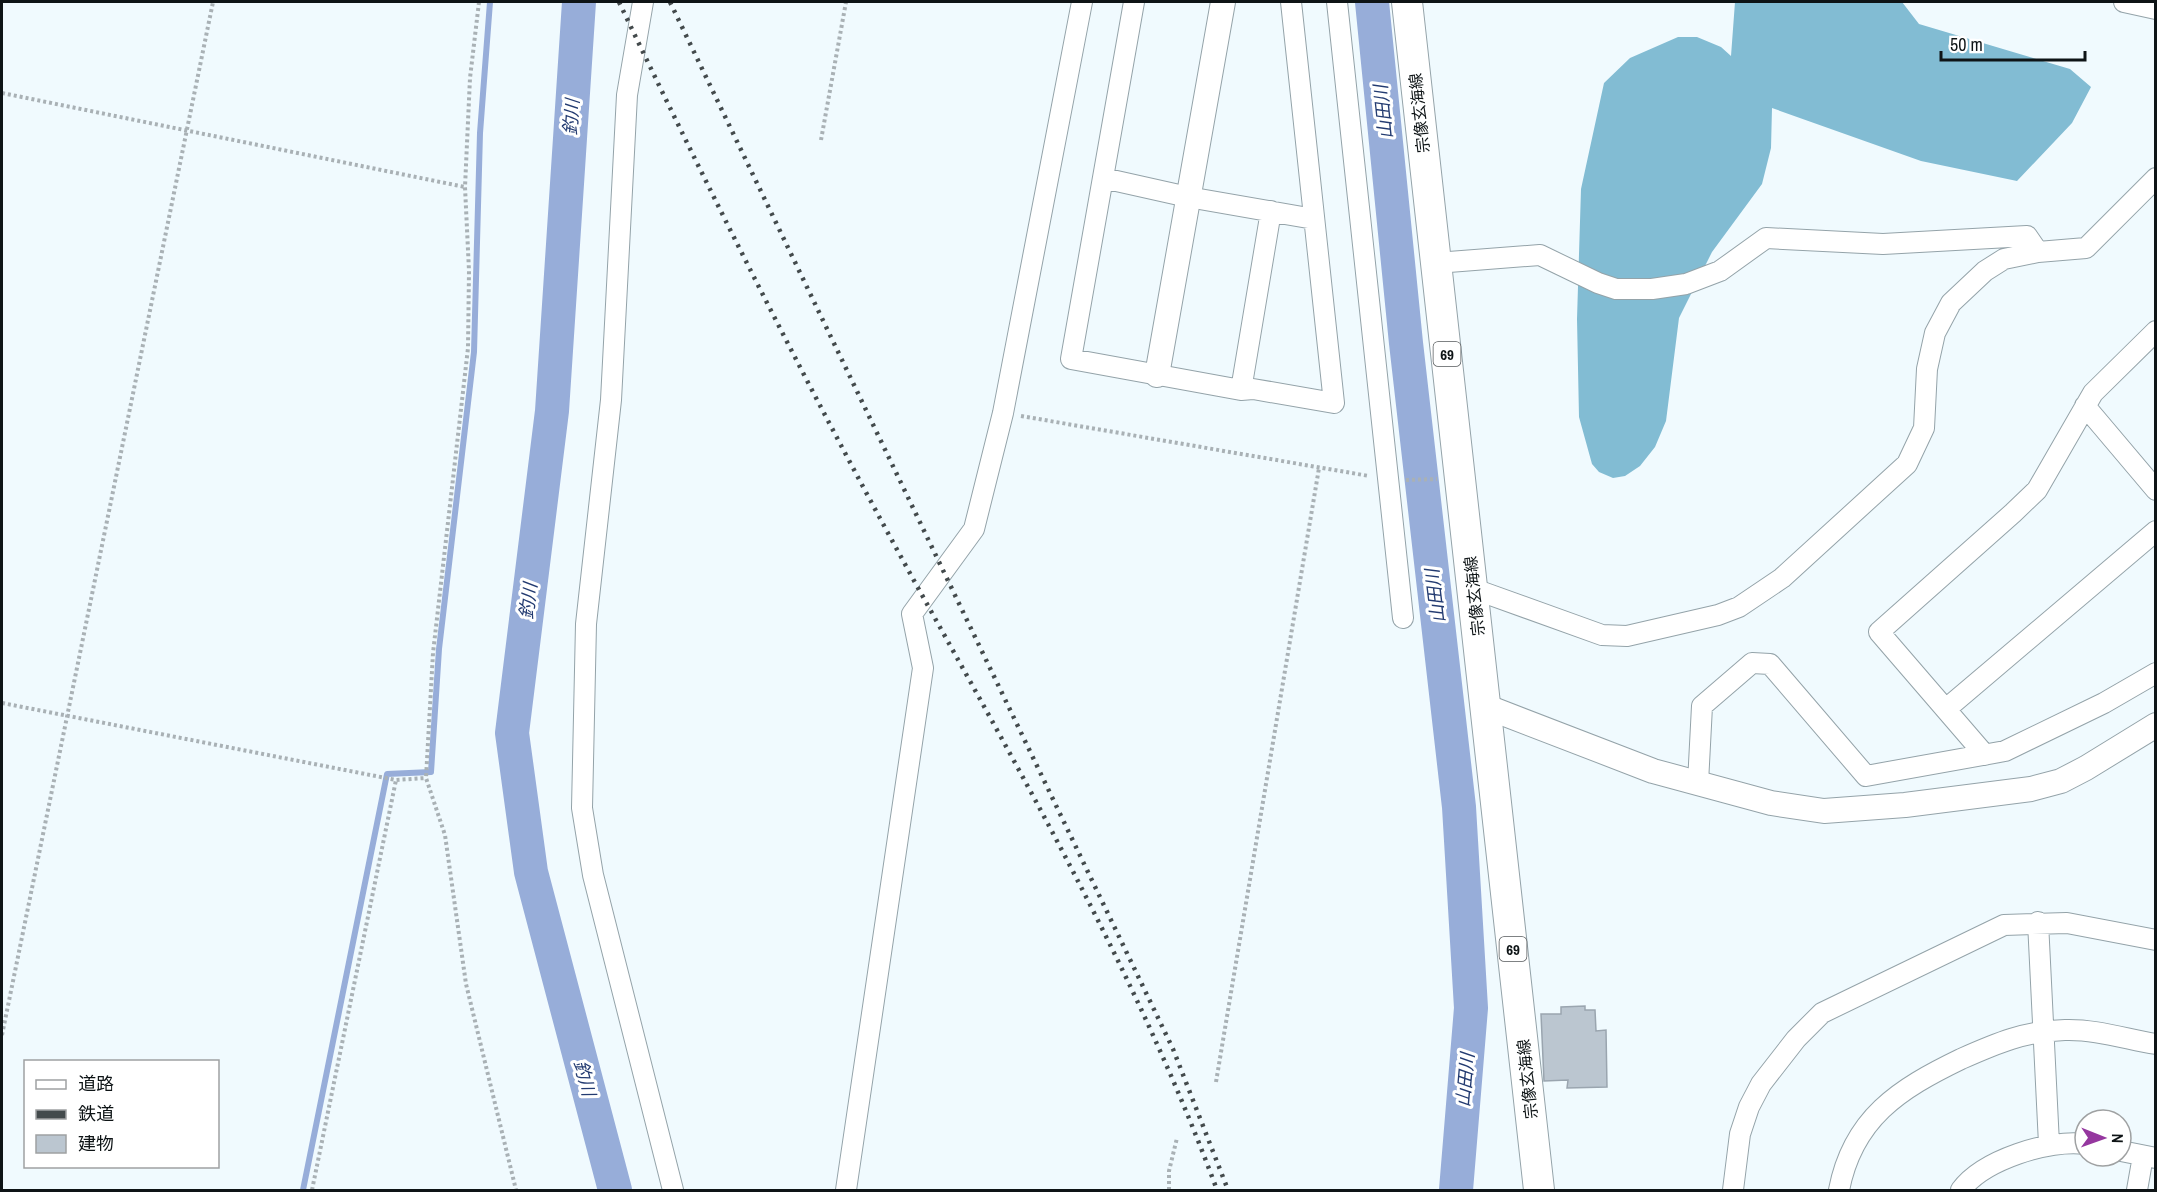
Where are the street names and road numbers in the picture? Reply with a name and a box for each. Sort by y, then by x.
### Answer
street label: 宗像玄海線 [1404,72,1434,154]
road number: 69 [1434,342,1460,366]
street label: 宗像玄海線 [1459,555,1489,637]
road number: 69 [1500,937,1526,961]
street label: 宗像玄海線 [1512,1038,1542,1120]

